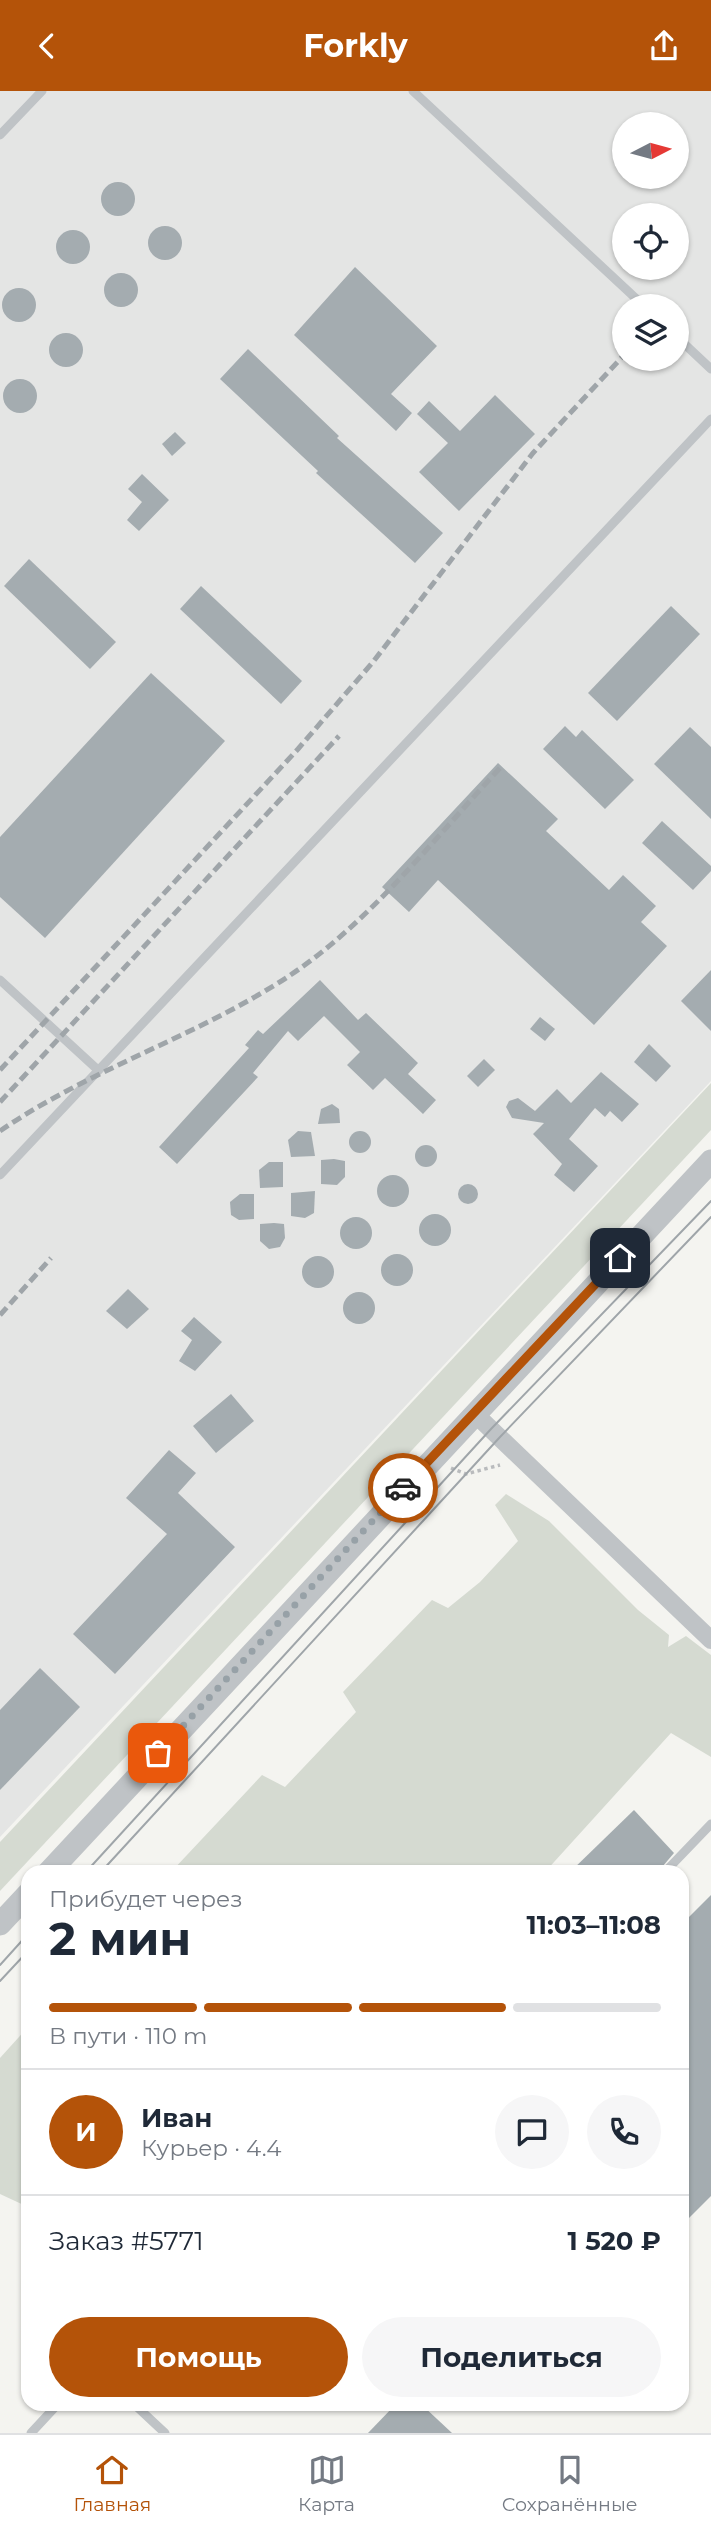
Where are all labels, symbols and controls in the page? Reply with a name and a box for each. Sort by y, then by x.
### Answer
text: Forkly [303,26,408,65]
icon: back [28,27,66,65]
icon: share [645,27,683,65]
north arrow [612,112,690,189]
map controls [612,112,689,371]
button: locate [612,203,689,280]
button: layers [612,294,689,371]
pin [590,1228,650,1288]
icon: home [601,1239,639,1277]
courier [368,1453,438,1523]
icon: car [384,1469,422,1507]
pin [128,1723,188,1783]
icon: bag [139,1734,177,1772]
text: Прибудет через [49,1885,243,1913]
text: 11:03–11:08 [527,1909,661,1941]
text: 2 мин [49,1910,191,1967]
text: В пути · 110 m [49,2022,207,2050]
button: chat [495,2095,569,2169]
button: phone [587,2095,661,2169]
text: Иван [141,2102,212,2134]
text: И [75,2116,97,2148]
text: Курьер · 4.4 [141,2134,281,2162]
text: Заказ #5771 [49,2225,204,2257]
text: 1 520 ₽ [568,2225,661,2257]
button: Помощь [49,2317,348,2397]
button: Поделиться [362,2317,661,2397]
tab: Главная [73,2451,151,2516]
tab: Карта [298,2451,355,2516]
tab: Сохранённые [502,2451,638,2516]

